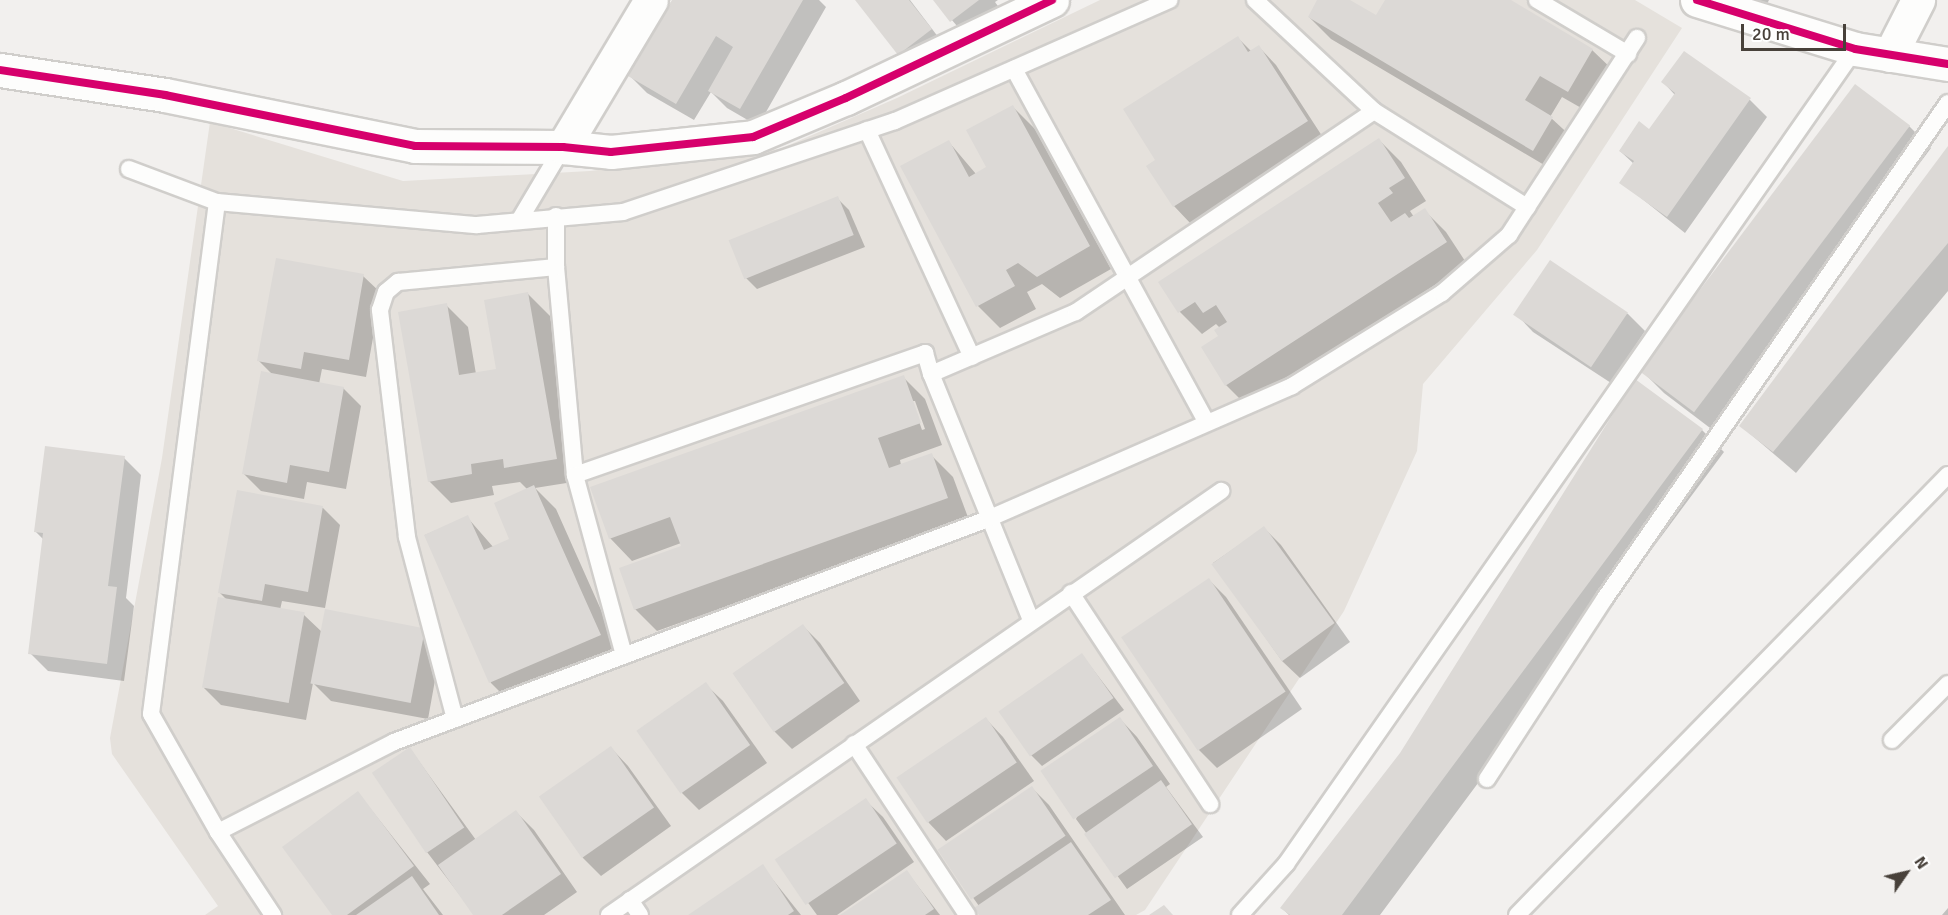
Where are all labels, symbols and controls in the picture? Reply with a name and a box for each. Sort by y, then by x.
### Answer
scale bar [1744,12,1849,50]
text: 20 m [1752,23,1790,45]
north arrow [1876,843,1936,903]
text: N [1910,853,1932,873]

